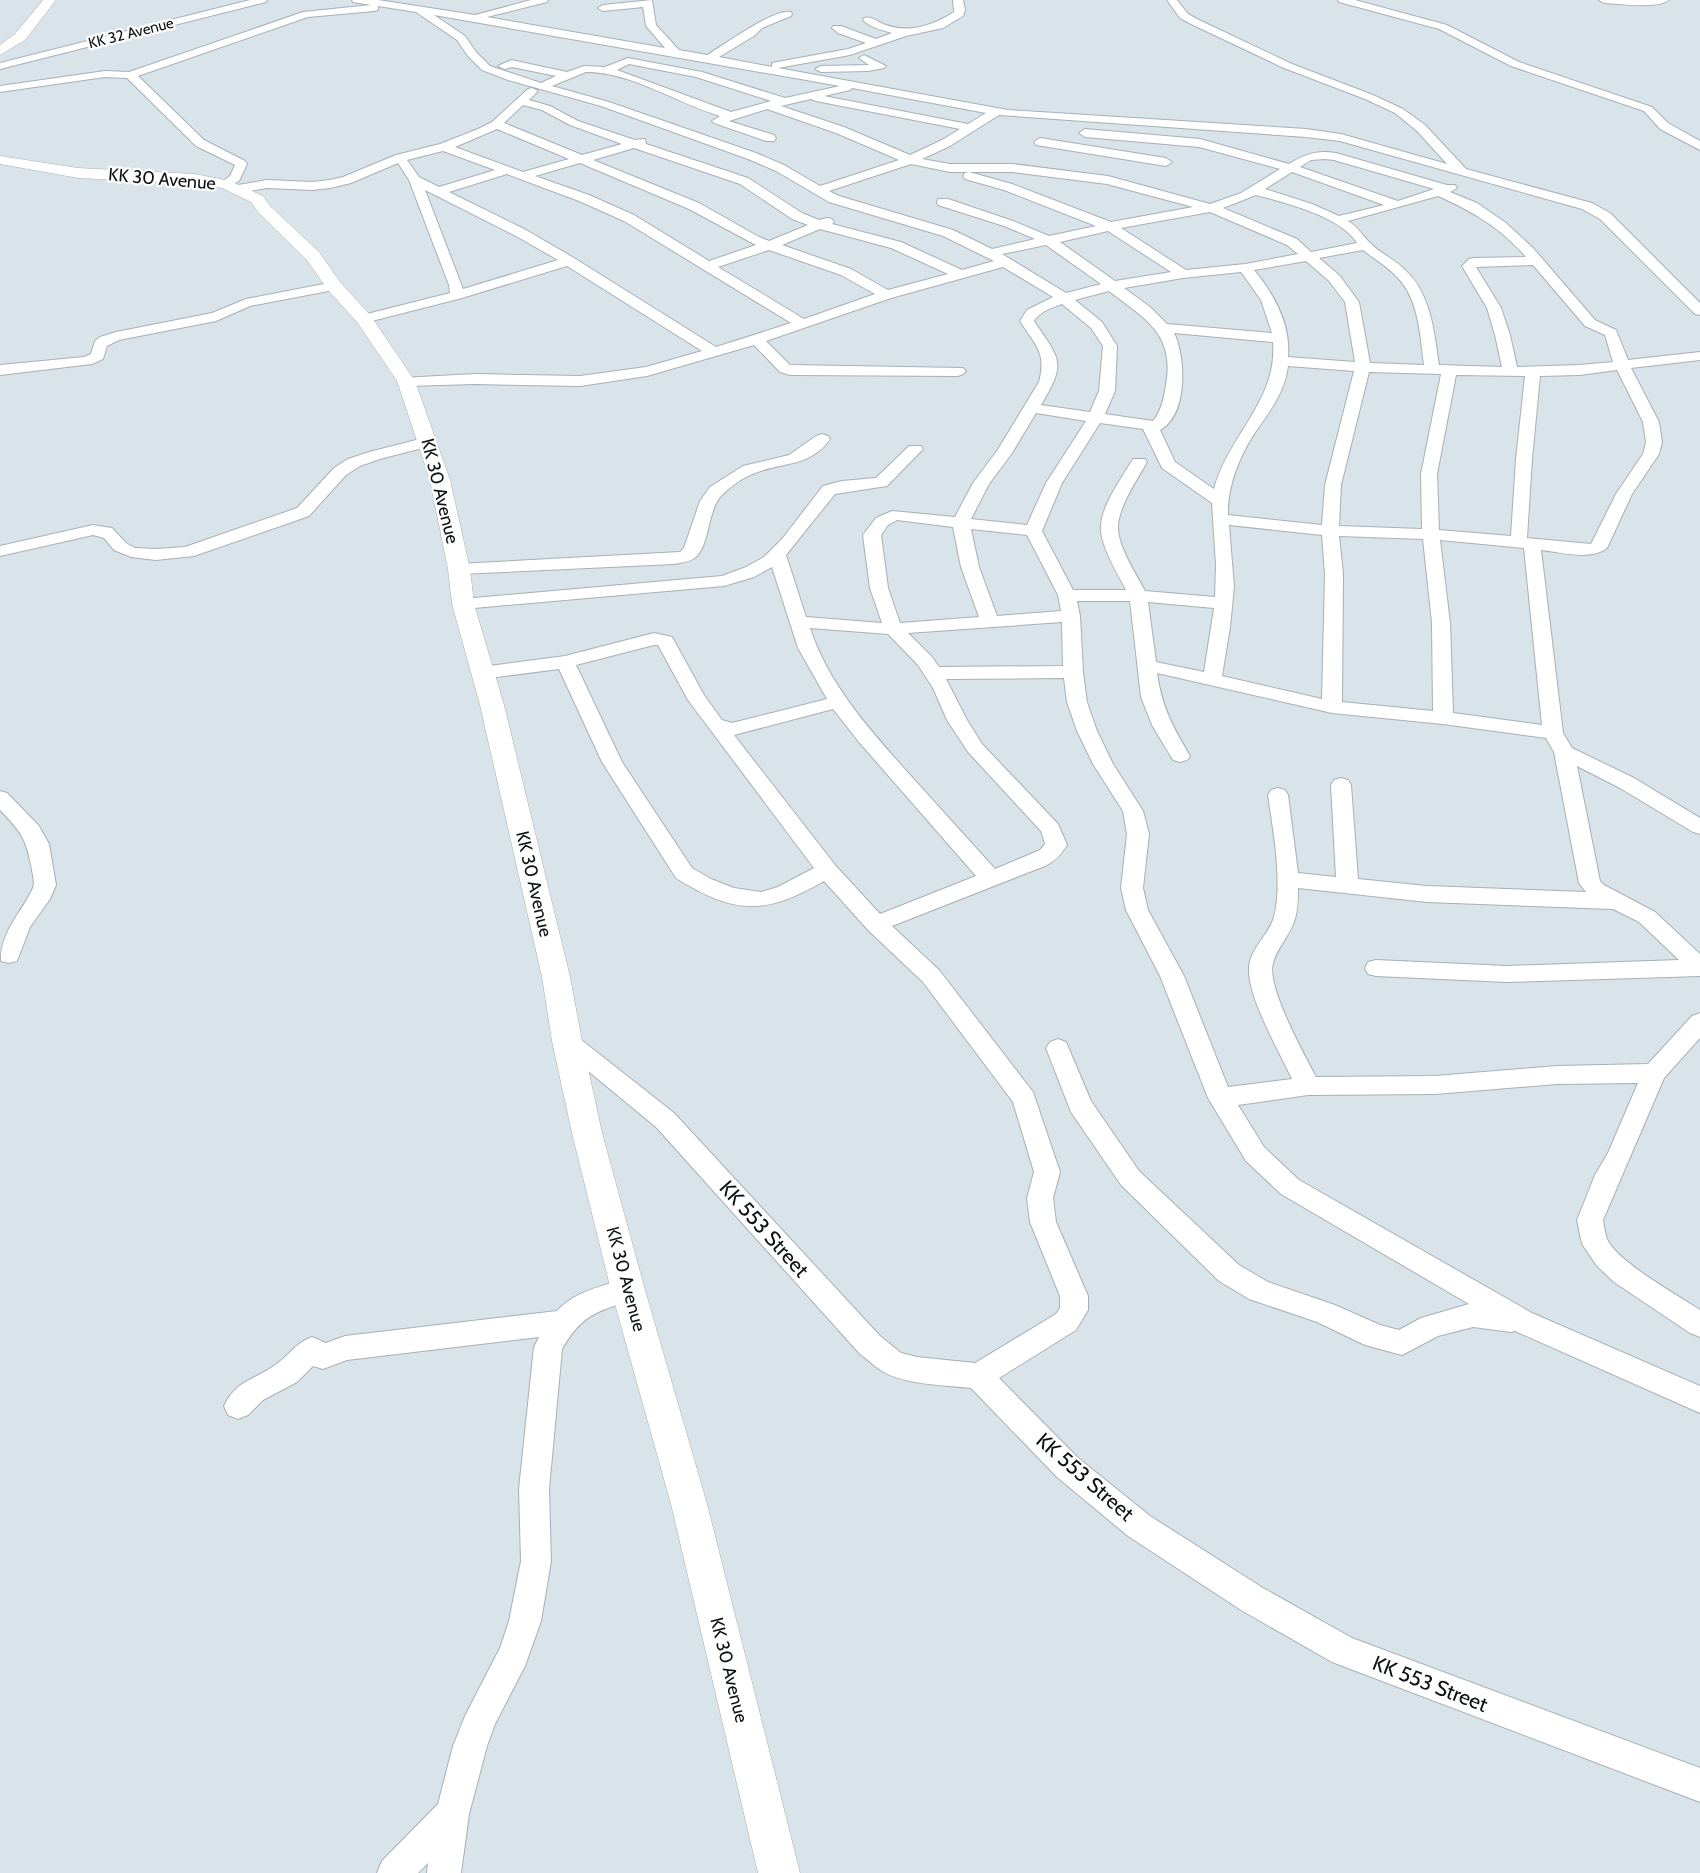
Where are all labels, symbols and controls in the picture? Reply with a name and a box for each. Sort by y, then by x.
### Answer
street label: KK 32 Avenue [86,14,176,52]
street label: KK 30 Avenue [107,163,217,195]
street label: KK 30 Avenue [416,436,464,546]
street label: KK 30 Avenue [511,829,557,939]
street label: KK 553 Street [715,1175,814,1282]
street label: KK 30 Avenue [601,1224,651,1334]
street label: KK 553 Street [1031,1427,1139,1526]
street label: KK 30 Avenue [705,1615,753,1725]
street label: KK 553 Street [1369,1650,1491,1717]

